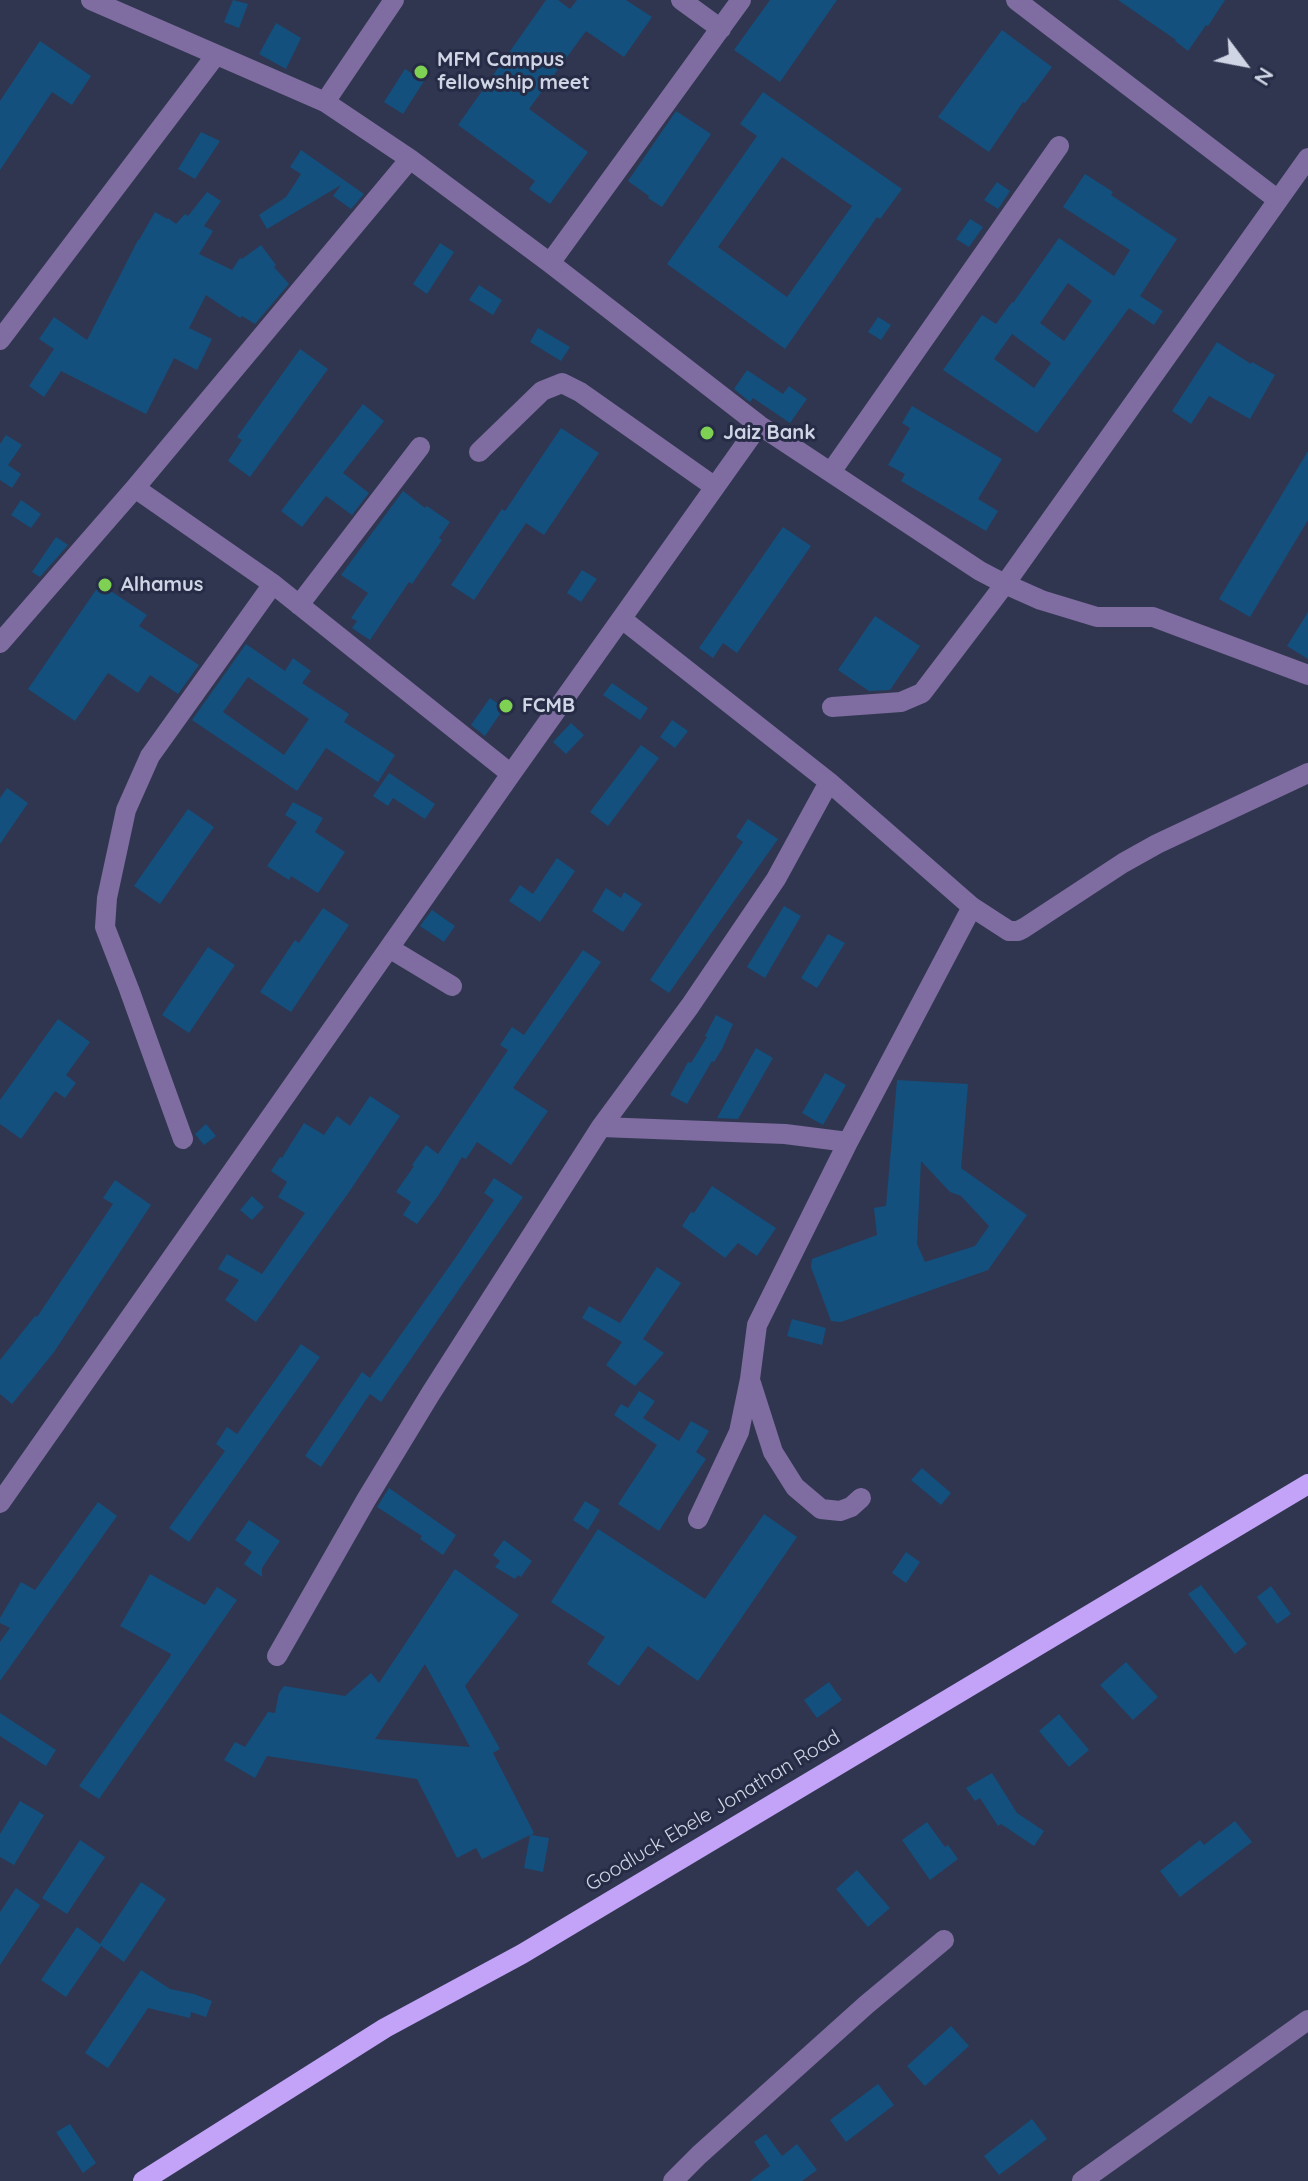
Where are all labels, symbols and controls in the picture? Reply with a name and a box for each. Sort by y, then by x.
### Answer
north arrow [1204,24,1284,104]
place label: MFM Campus fellowship meet [437,48,590,95]
text: N [1248,62,1281,91]
marker: MFM Campus fellowship meet [412,63,430,81]
place label: Jaiz Bank [723,421,816,445]
marker: Jaiz Bank [698,424,716,442]
place label: Alhamus [121,573,203,597]
marker: Alhamus [96,576,114,594]
place label: FCMB [522,694,575,718]
marker: FCMB [497,697,515,715]
street label: Goodluck Ebele Jonathan Road [581,1725,845,1897]

